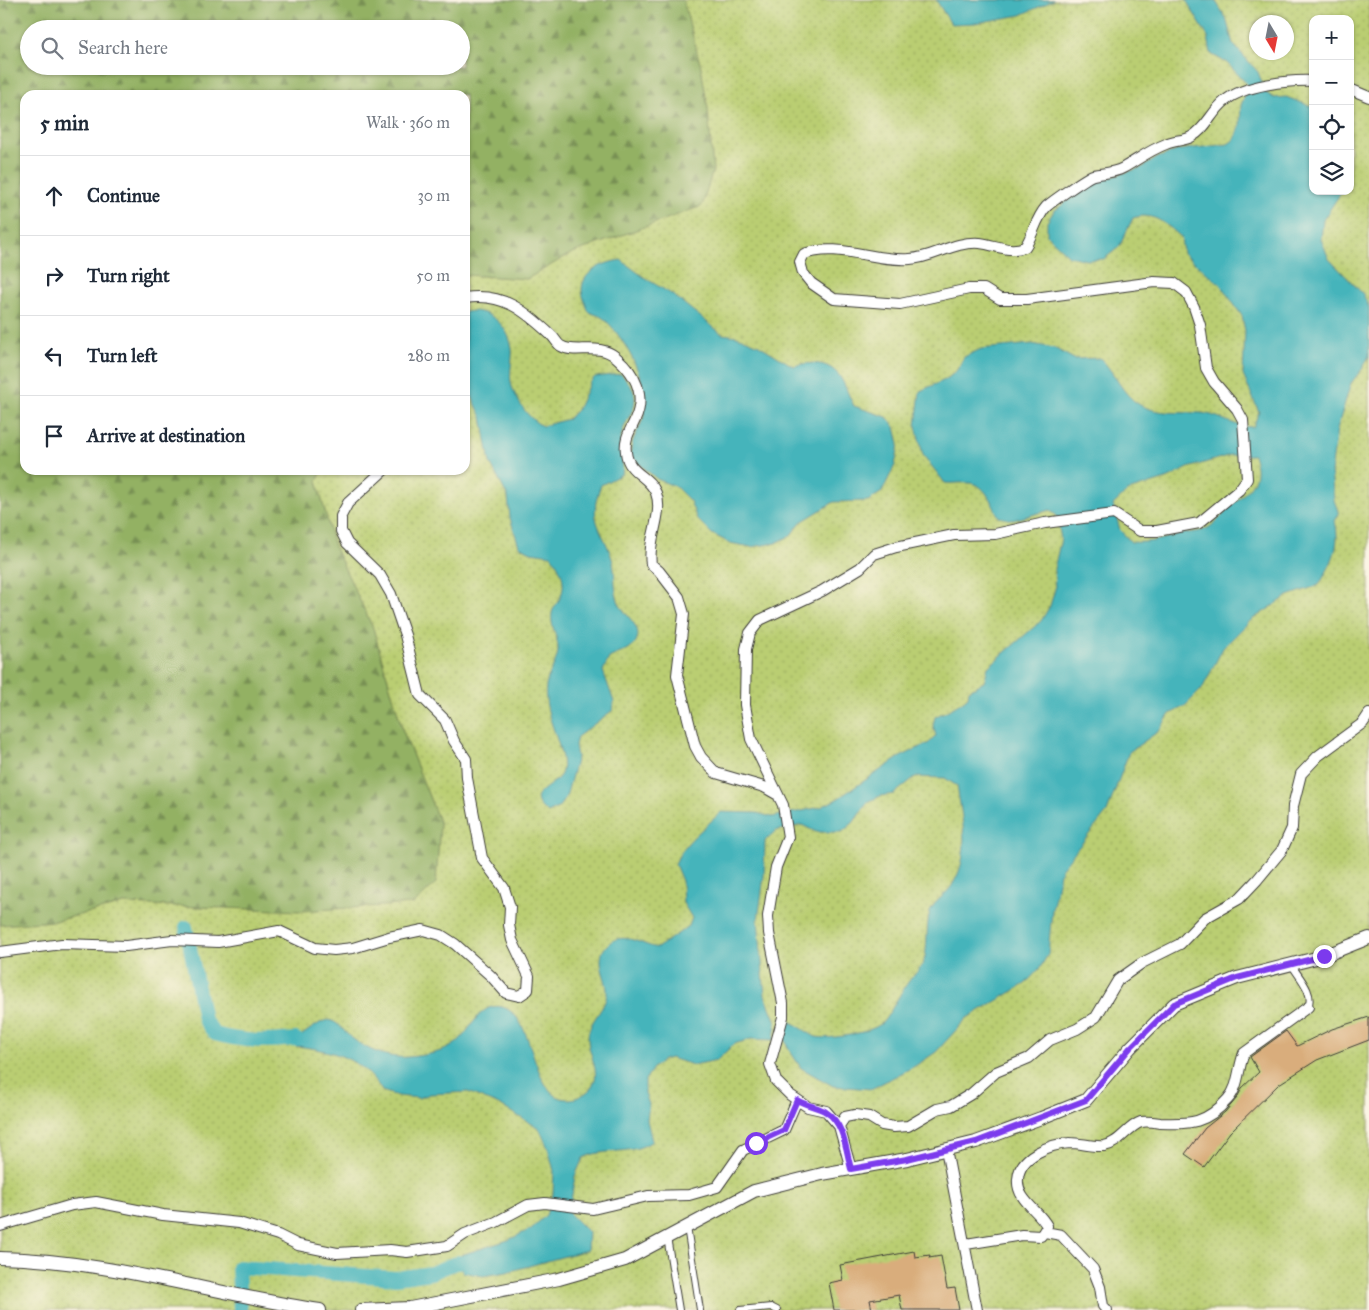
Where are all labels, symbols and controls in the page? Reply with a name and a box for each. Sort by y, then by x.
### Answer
north arrow [1249,15,1294,60]
map controls [1309,15,1354,195]
button: + [1309,15,1354,60]
search box [20,20,470,75]
icon: search [38,34,66,62]
text: Search here [78,36,168,59]
button: − [1309,60,1354,105]
button: locate [1309,105,1354,150]
text: 5 min [40,110,89,136]
text: Walk · 360 m [366,113,450,132]
button: layers [1309,150,1354,195]
icon: ahead [40,182,68,210]
text: Continue [87,184,160,207]
text: 30 m [417,186,450,205]
icon: right [40,262,68,290]
text: Turn right [87,264,170,287]
text: 50 m [416,266,450,285]
icon: left [40,342,68,370]
text: Turn left [87,344,157,367]
text: 280 m [407,346,450,365]
icon: arrive [40,422,68,450]
text: Arrive at destination [87,424,245,447]
route end [1313,945,1336,968]
route start [745,1132,768,1155]

